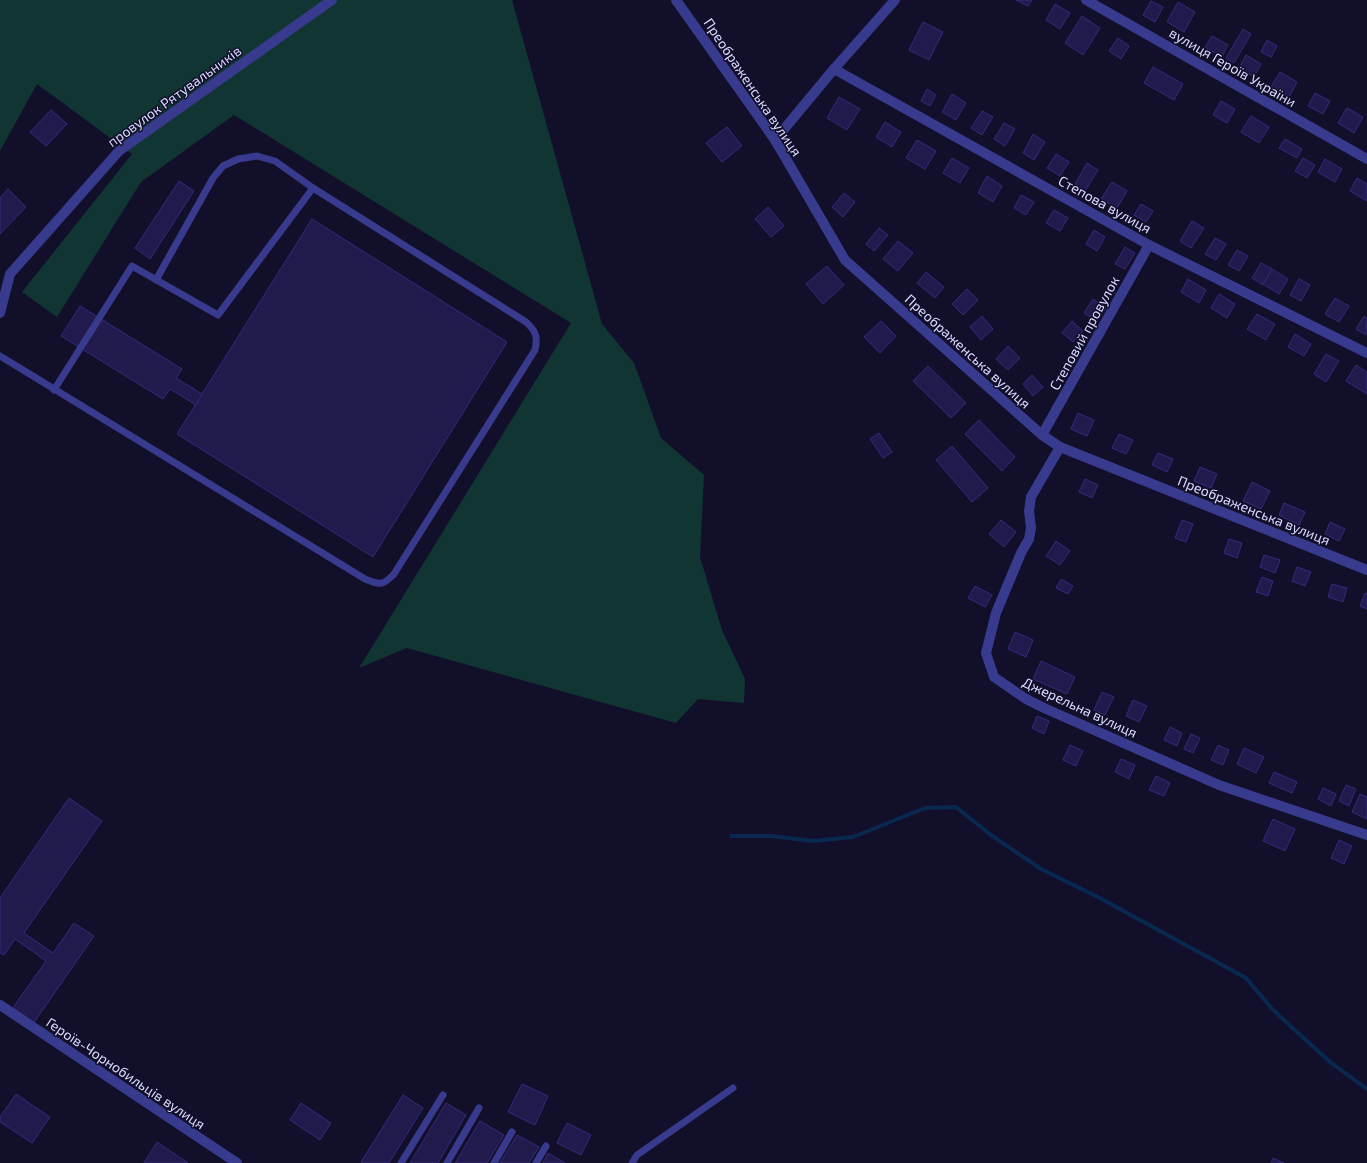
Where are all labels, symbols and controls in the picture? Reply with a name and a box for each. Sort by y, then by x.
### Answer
street label: Преображенська вулиця [700,15,806,159]
street label: вулиця Героїв України [1167,24,1299,110]
street label: провулок Рятувальників [104,42,244,150]
street label: Степова вулиця [1056,171,1154,237]
street label: Степовий провулок [1046,273,1123,393]
street label: Преображенська вулиця [902,290,1034,412]
street label: Преображенська вулиця [1175,472,1333,548]
street label: Джерельна вулиця [1020,673,1140,741]
street label: Героїв-Чорнобильців вулиця [43,1013,209,1133]

